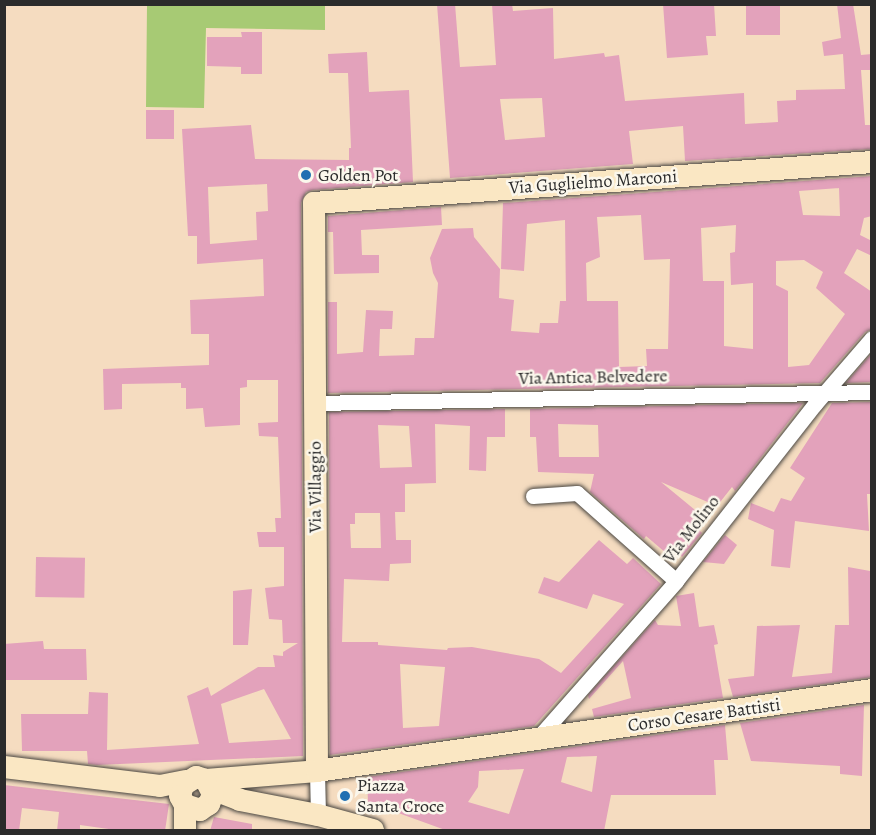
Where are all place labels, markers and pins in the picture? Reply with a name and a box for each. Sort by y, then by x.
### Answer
place label: Golden Pot [318,164,398,186]
marker: Golden Pot [299,168,313,182]
place label: Piazza Santa Croce [357,775,444,818]
marker: Piazza Santa Croce [338,789,352,803]

